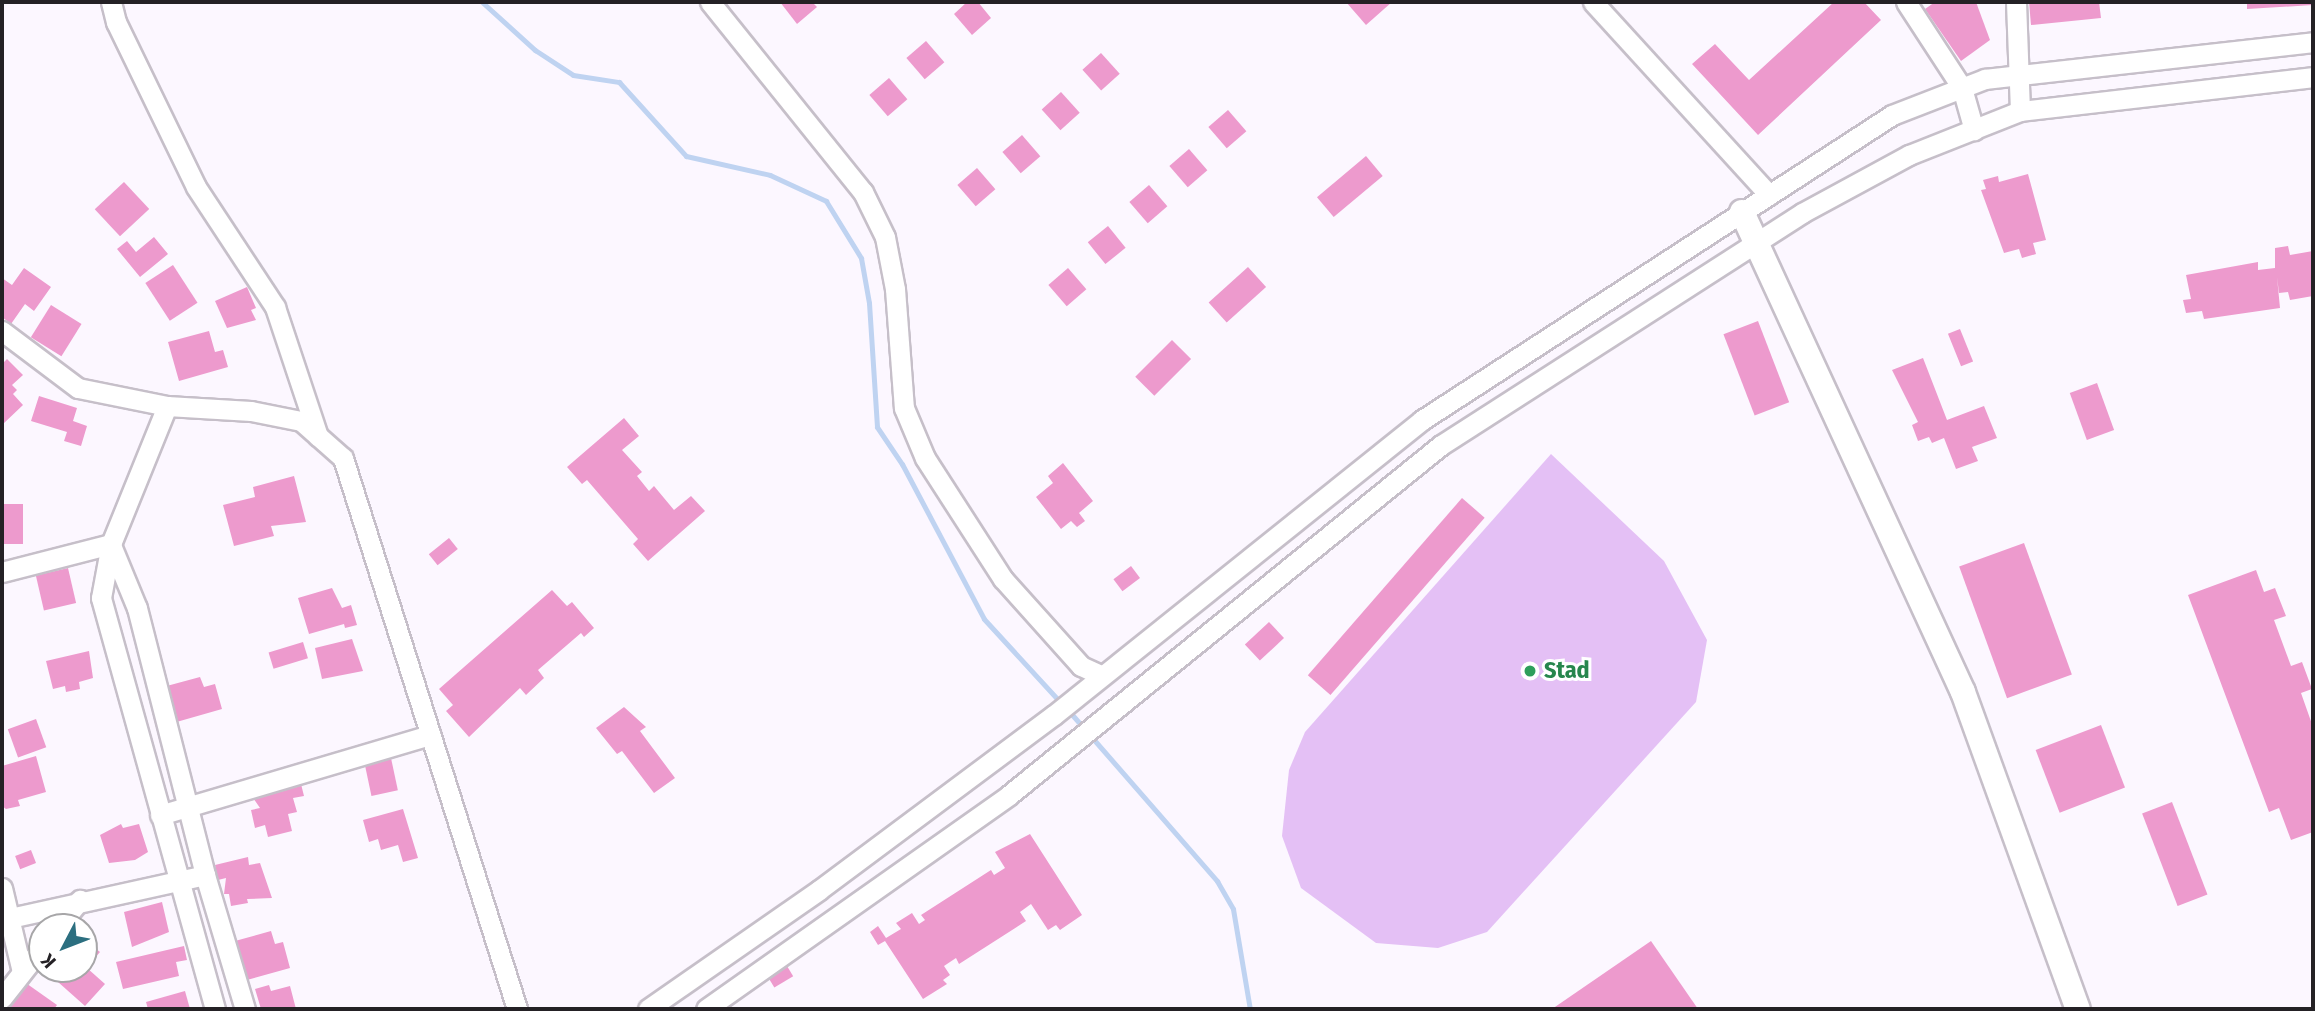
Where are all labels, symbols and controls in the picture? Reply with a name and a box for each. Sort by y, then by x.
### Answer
place label: Stad [1544,657,1590,685]
marker: Stad [1522,663,1538,679]
north arrow [28,913,98,983]
text: K [36,949,61,973]

